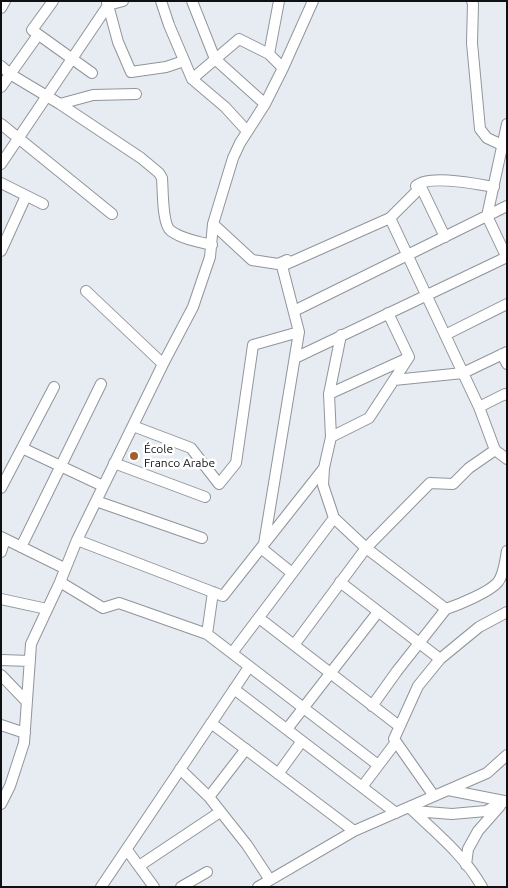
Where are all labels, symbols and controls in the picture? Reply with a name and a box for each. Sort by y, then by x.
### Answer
place label: École Franco Arabe [144,442,215,470]
marker: École Franco Arabe [128,450,140,462]

